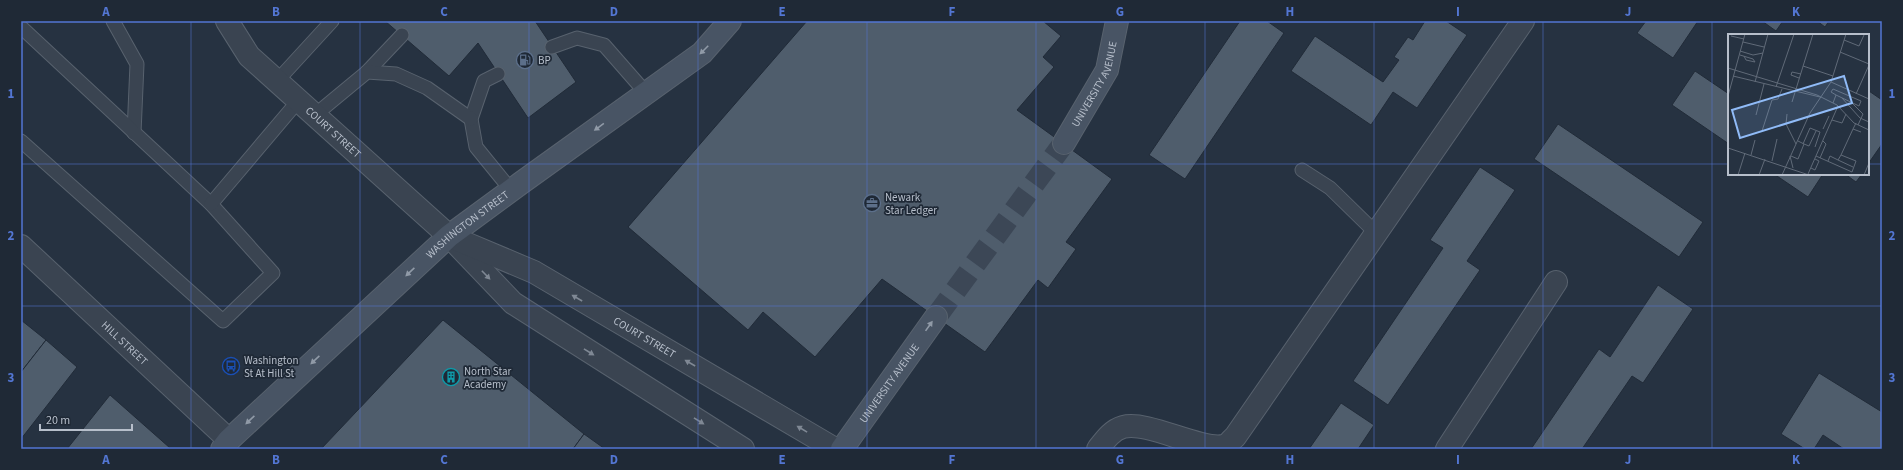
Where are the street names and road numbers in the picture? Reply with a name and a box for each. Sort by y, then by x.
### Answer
street label: UNIVERSITY AVENUE [1068,40,1120,130]
street label: COURT STREET [302,103,365,161]
street label: WASHINGTON STREET [422,187,512,261]
street label: COURT STREET [611,313,679,361]
street label: HILL STREET [98,317,151,368]
street label: UNIVERSITY AVENUE [856,340,922,426]

